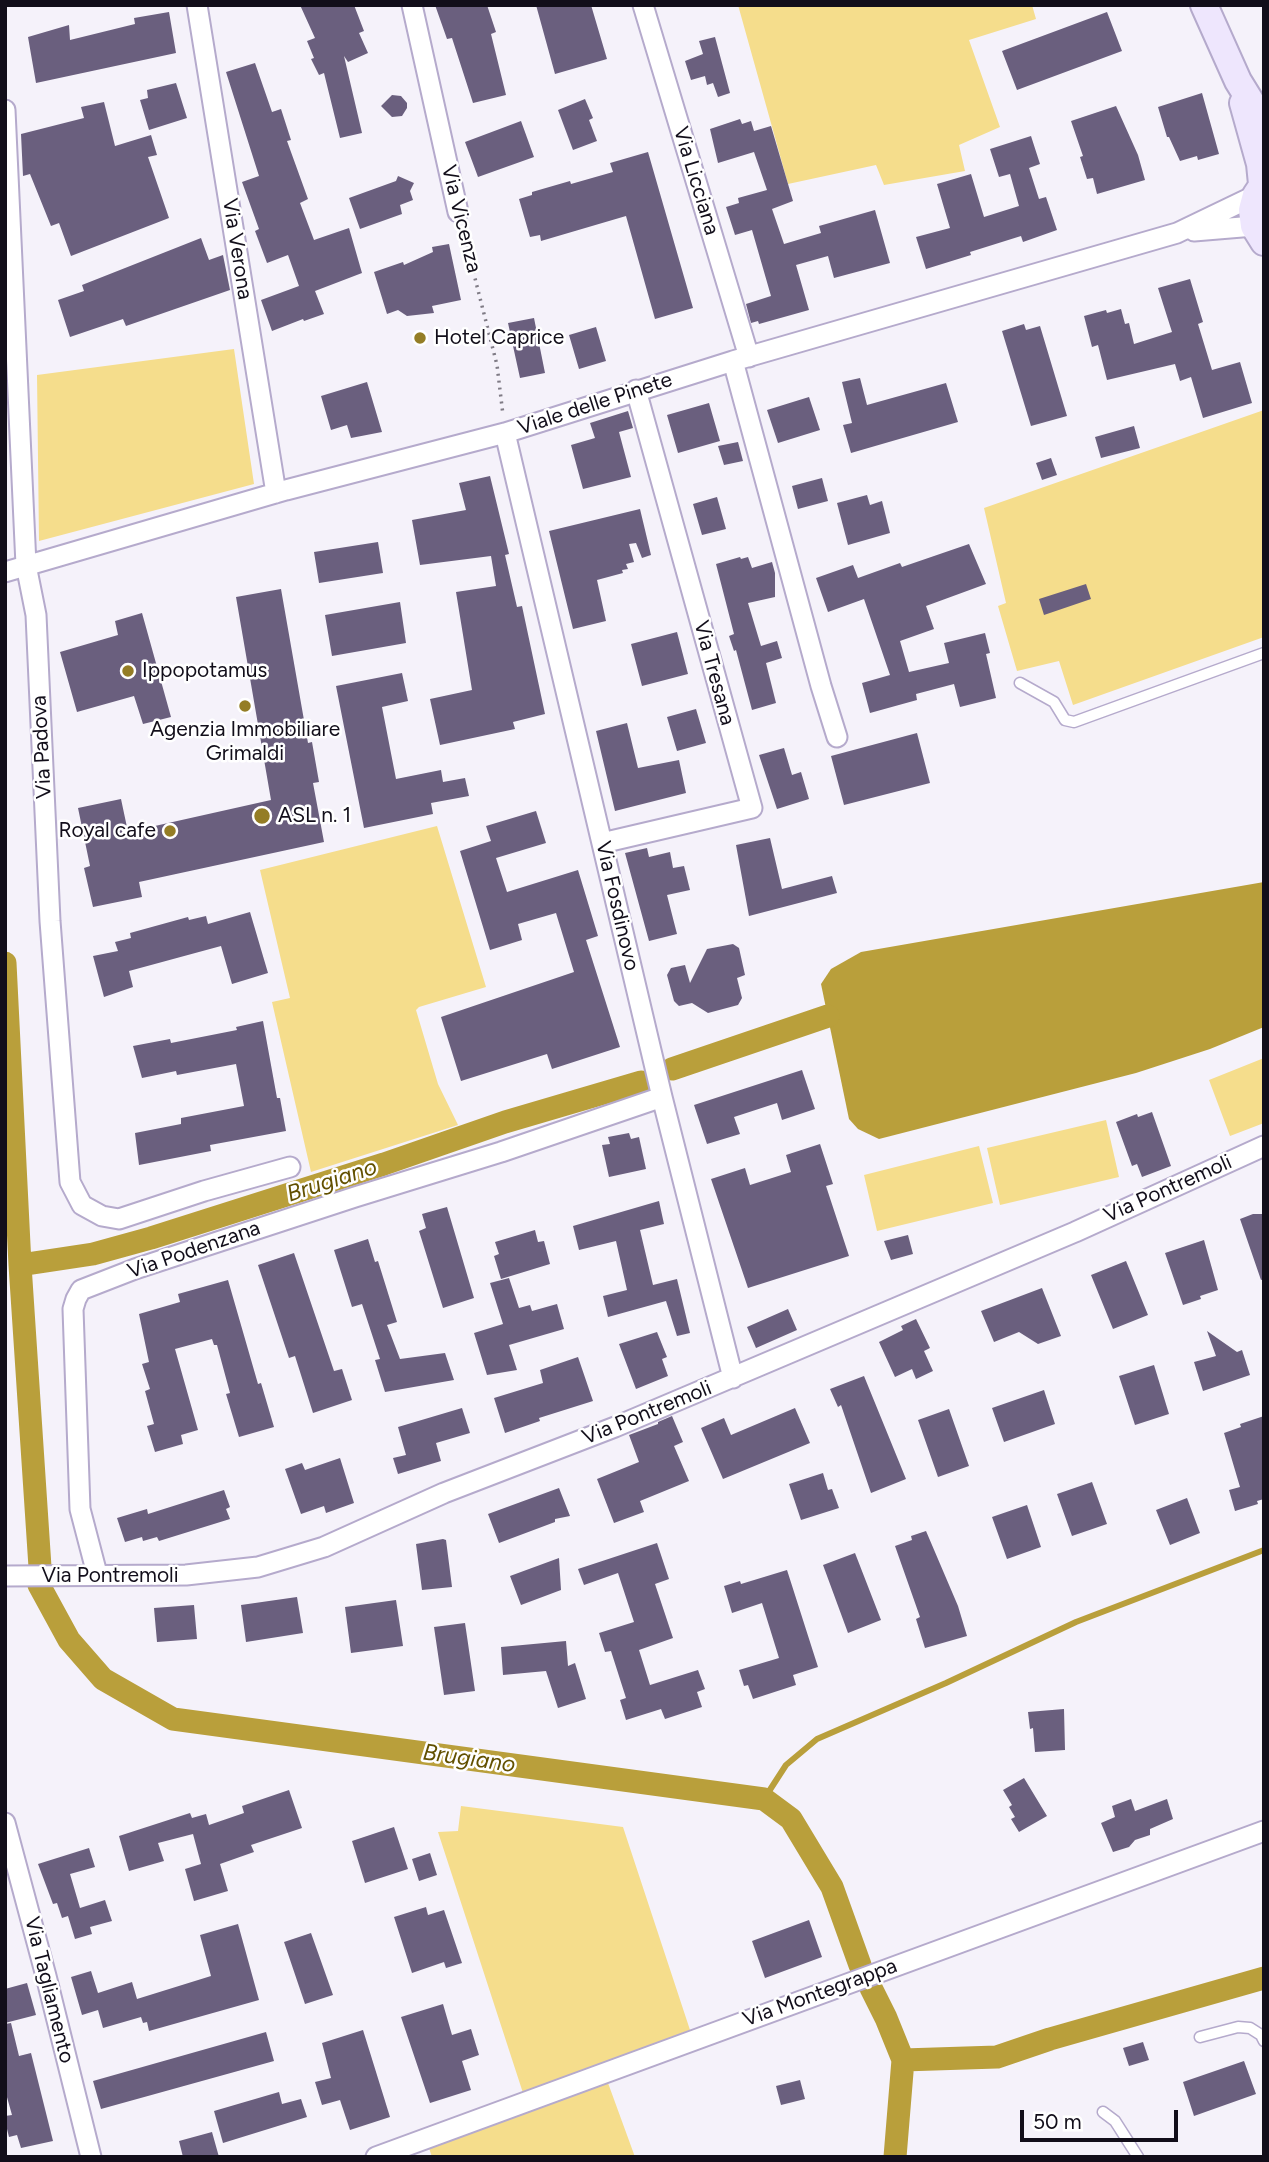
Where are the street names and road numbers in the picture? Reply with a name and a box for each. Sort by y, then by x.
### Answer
street label: Via Licciana [668,124,724,238]
street label: Via Vicenza [435,162,487,276]
street label: Via Verona [217,197,257,301]
street label: Viale delle Pinete [515,367,675,441]
street label: Via Tresana [688,618,740,728]
street label: Via Padova [27,695,57,799]
street label: Via Fosdinovo [590,839,644,973]
street label: Via Pontremoli [1100,1150,1236,1228]
street label: Via Podenzana [124,1216,264,1284]
street label: Via Pontremoli [579,1376,715,1450]
street label: Via Pontremoli [41,1563,179,1589]
street label: Via Tagliamento [19,1914,79,2066]
street label: Via Montegrappa [740,1953,900,2033]

